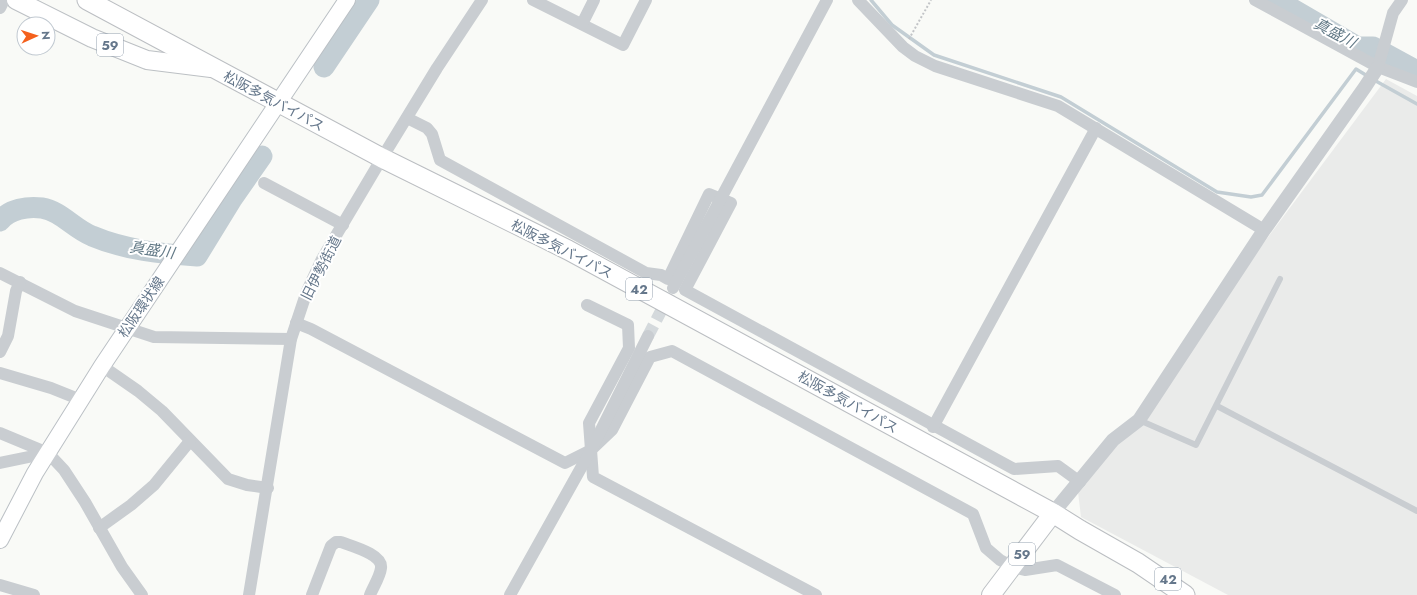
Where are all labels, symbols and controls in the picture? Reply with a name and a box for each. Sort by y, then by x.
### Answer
water label: 真盛川 [1310,13,1362,54]
north arrow [16,16,56,56]
text: N [38,31,54,40]
road number: 59 [97,34,123,56]
street label: 松阪多気バイパス [220,66,328,136]
street label: 松阪多気バイパス [508,215,616,283]
street label: 旧伊勢街道 [296,232,346,304]
water label: 真盛川 [128,236,178,265]
street label: 松阪環状線 [113,272,169,342]
road number: 42 [626,278,652,300]
street label: 松阪多気バイパス [794,366,902,438]
road number: 59 [1009,543,1035,565]
road number: 42 [1155,568,1181,590]

